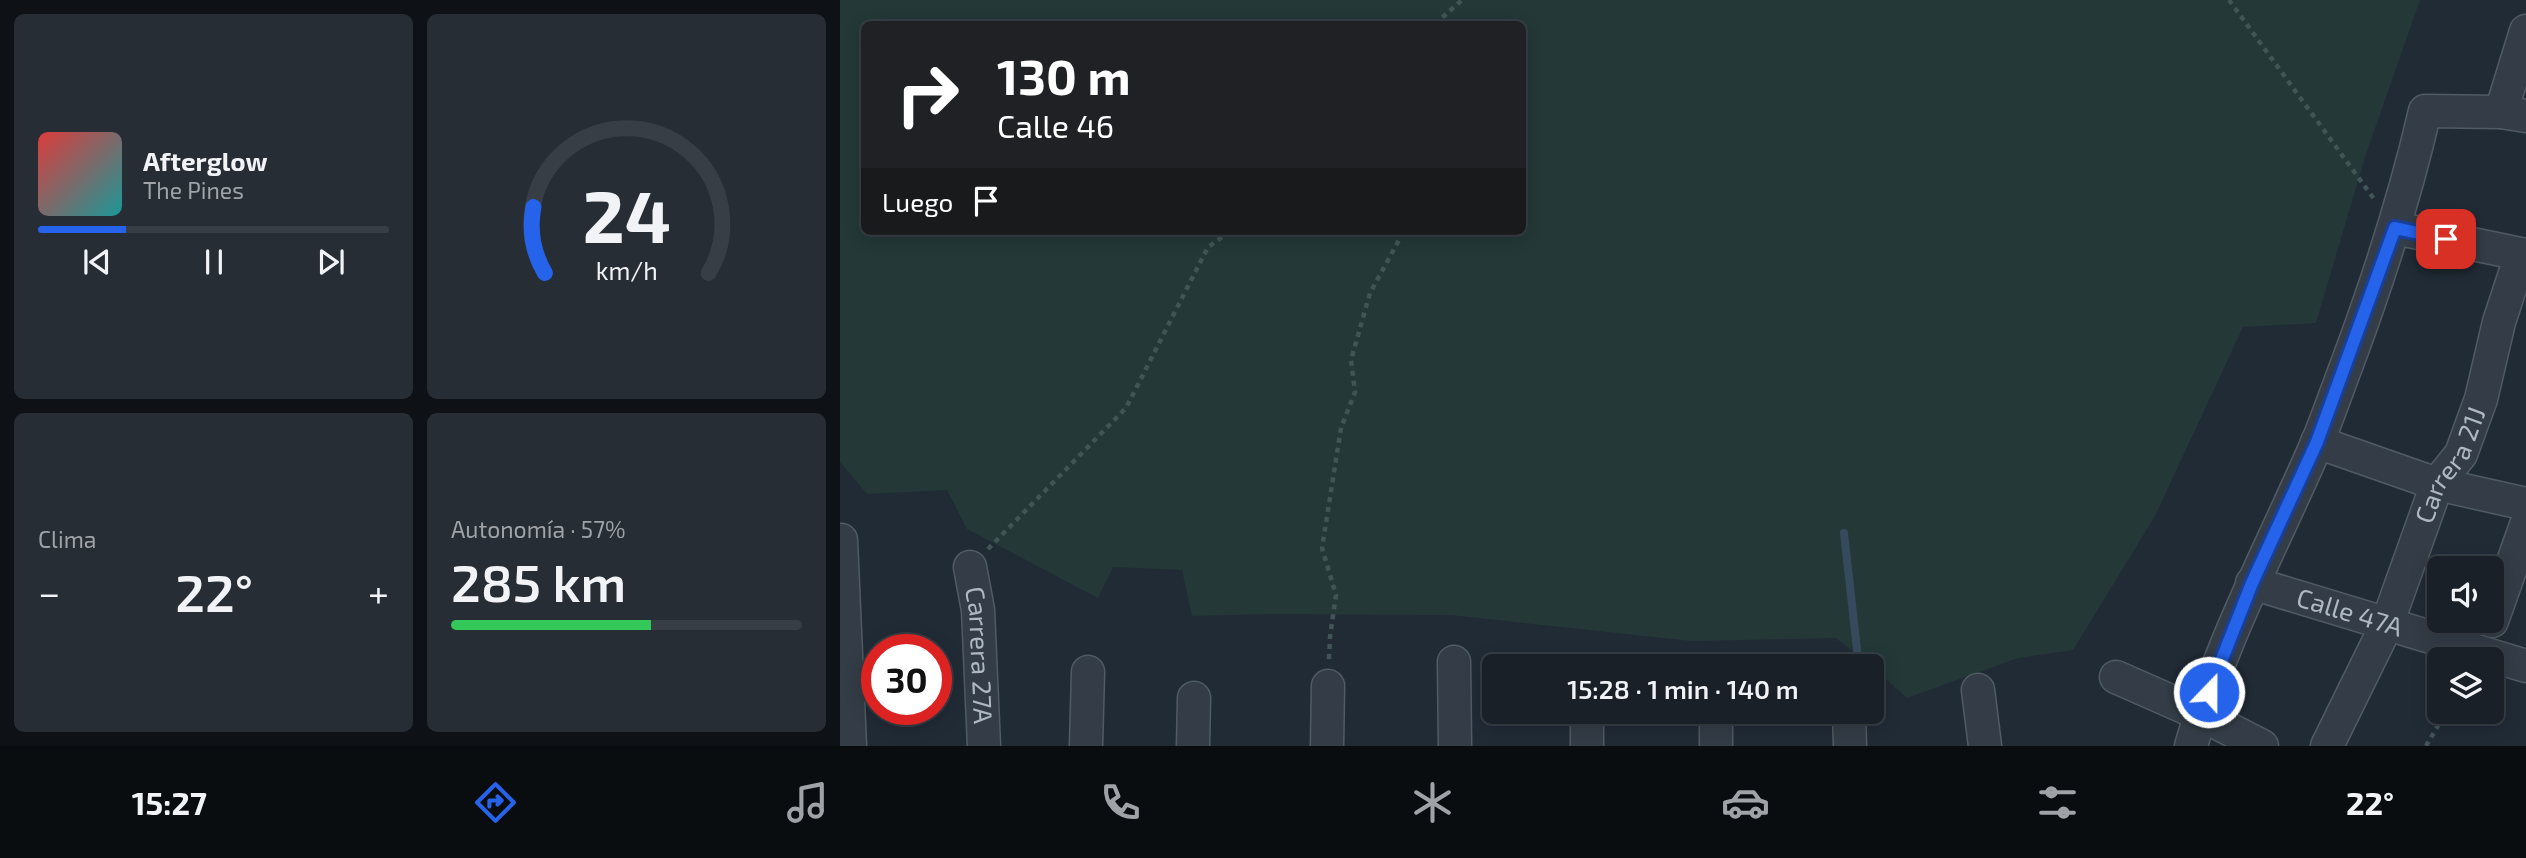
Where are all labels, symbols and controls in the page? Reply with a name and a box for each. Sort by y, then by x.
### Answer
text: 130 m [997,46,1131,105]
icon: right [882,49,973,140]
text: Calle 46 [997,106,1114,144]
text: Afterglow [143,145,268,176]
text: 24 [582,170,671,258]
text: The Pines [143,176,244,204]
icon: arrive [967,182,1005,220]
text: Luego [882,186,953,217]
pin [2416,209,2476,269]
icon: arrive [2427,220,2465,258]
icon: previous [78,243,116,281]
icon: pause [195,243,233,281]
icon: next [312,243,350,281]
text: km/h [595,255,658,285]
street label: Carrera 21J [2407,402,2491,527]
text: Autonomía · 57% [451,515,626,543]
text: Clima [38,525,96,553]
text: 285 km [451,550,626,612]
map controls [2427,556,2504,724]
button: sound [2427,556,2504,633]
text: 22° [175,560,253,622]
text: − [38,569,60,615]
text: + [368,569,389,615]
street label: Calle 47A [2293,581,2407,642]
street label: Carrera 27A [960,584,1000,724]
speed limit sign: 30 [861,634,952,725]
button: layers [2427,647,2504,724]
position arrow [2172,655,2246,729]
text: 15:28 · 1 min · 140 m [1567,673,1799,704]
icon: directions [471,778,520,827]
icon: music [783,778,832,827]
icon: phone [1096,778,1145,827]
icon: climate [1408,778,1457,827]
icon: car [1721,778,1770,827]
icon: filters [2033,778,2082,827]
text: 15:27 [132,783,207,821]
text: 22° [2346,783,2394,821]

